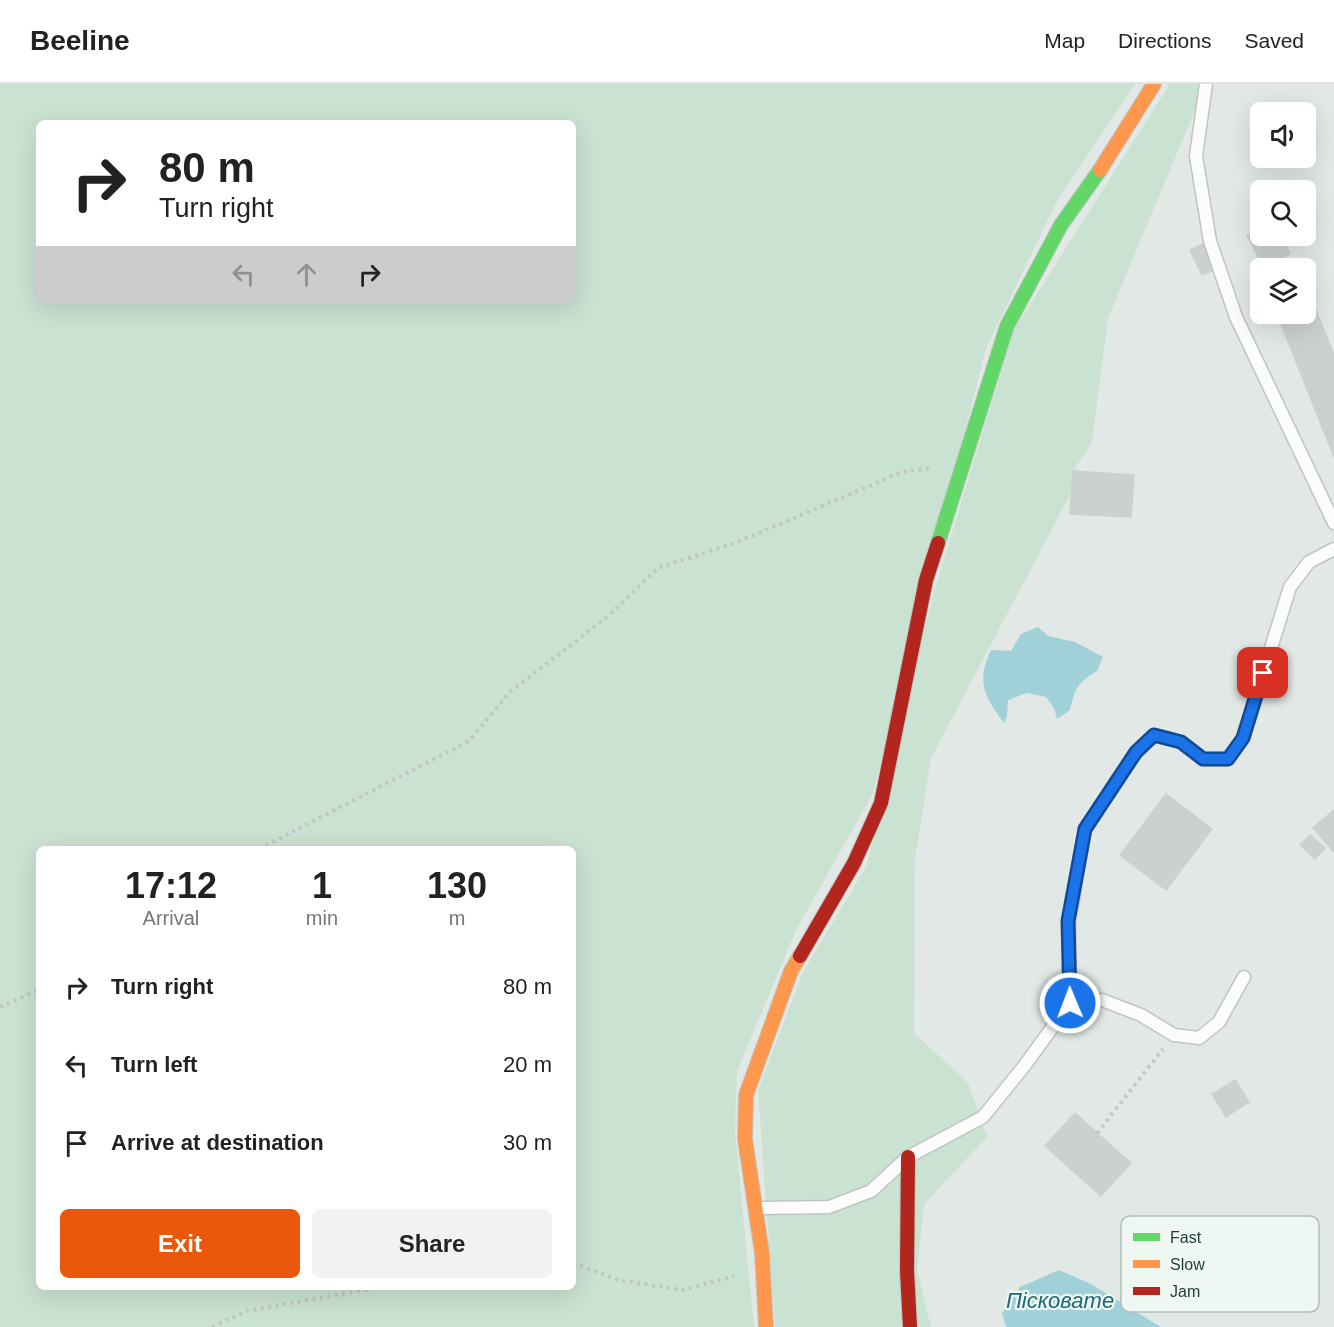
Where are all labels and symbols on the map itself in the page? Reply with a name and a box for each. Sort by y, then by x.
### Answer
pin [1237,647,1288,698]
position arrow [1038,971,1102,1035]
legend [1121,1216,1319,1312]
text: Fast [1170,1229,1202,1246]
text: Slow [1170,1256,1205,1273]
text: Jam [1170,1283,1200,1300]
water label: Пісковате [1006,1288,1114,1313]

